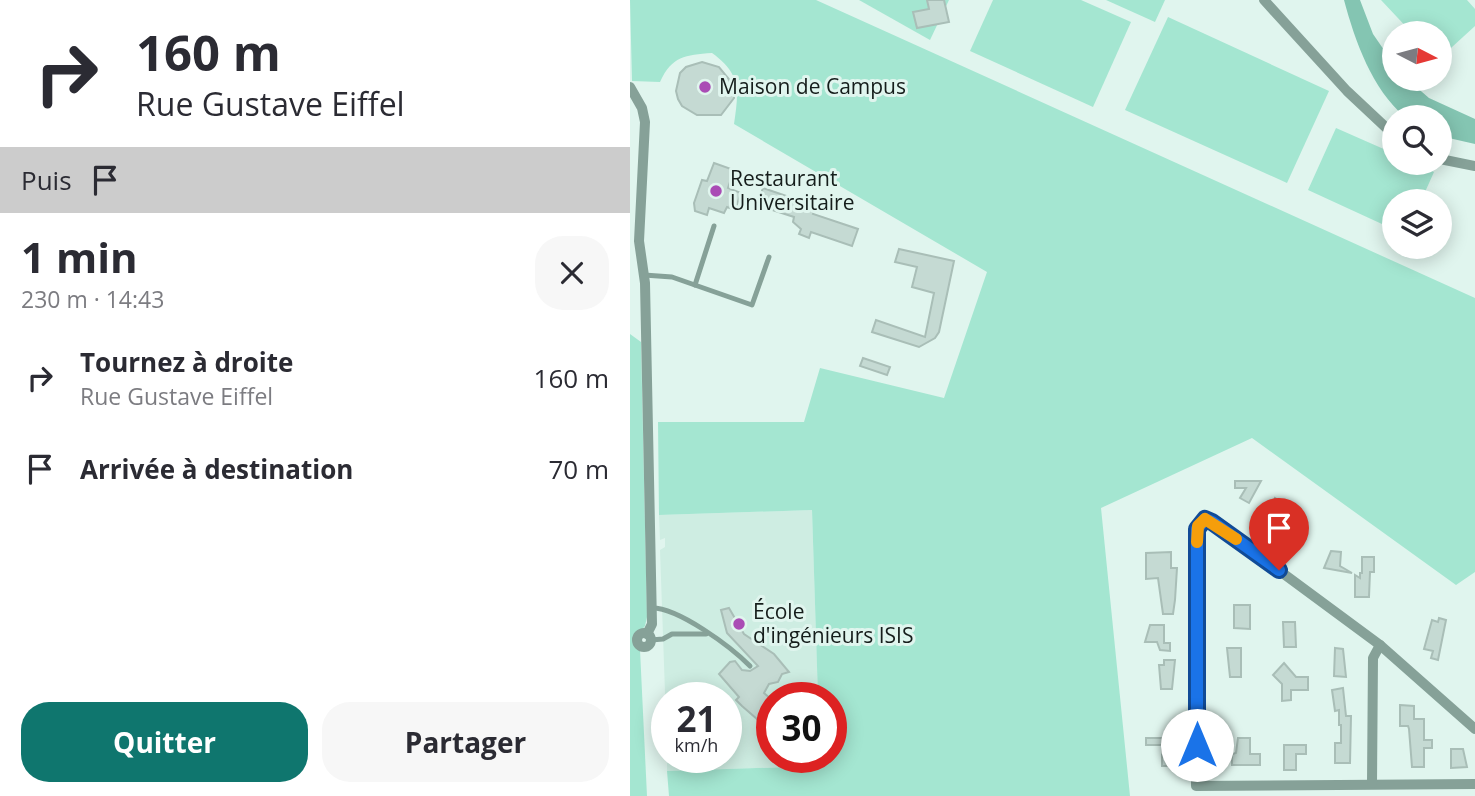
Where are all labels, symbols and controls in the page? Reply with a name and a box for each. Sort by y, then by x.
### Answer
text: 160 m [136,19,281,85]
north arrow [1382,21,1452,91]
map controls [1382,21,1452,259]
icon: right [21,28,112,119]
place label: Maison de Campus [719,72,906,100]
marker: Maison de Campus [697,79,713,95]
text: Rue Gustave Eiffel [136,82,405,125]
button: search [1382,105,1452,175]
icon: arrive [86,161,124,199]
text: Puis [21,162,72,198]
place label: Restaurant Universitaire [730,164,855,216]
marker: Restaurant Universitaire [708,183,724,199]
button: layers [1382,189,1452,259]
text: 1 min [21,228,138,285]
button: close [535,236,609,310]
text: 230 m · 14:43 [21,283,164,315]
text: Tournez à droite [80,344,293,380]
icon: right [21,359,59,397]
text: 160 m [534,360,609,396]
text: Rue Gustave Eiffel [80,380,273,412]
icon: arrive [21,450,59,488]
text: Arrivée à destination [80,451,353,487]
text: 70 m [548,451,609,487]
pin [1249,498,1309,570]
icon: arrive [1260,509,1298,547]
place label: École d'ingénieurs ISIS [753,597,913,649]
marker: École d'ingénieurs ISIS [731,616,747,632]
speed limit sign: 30 [756,682,847,773]
text: 21 [676,695,717,742]
button: Quitter [21,702,308,782]
button: Partager [322,702,609,782]
position arrow [1160,708,1234,782]
text: km/h [675,733,718,757]

